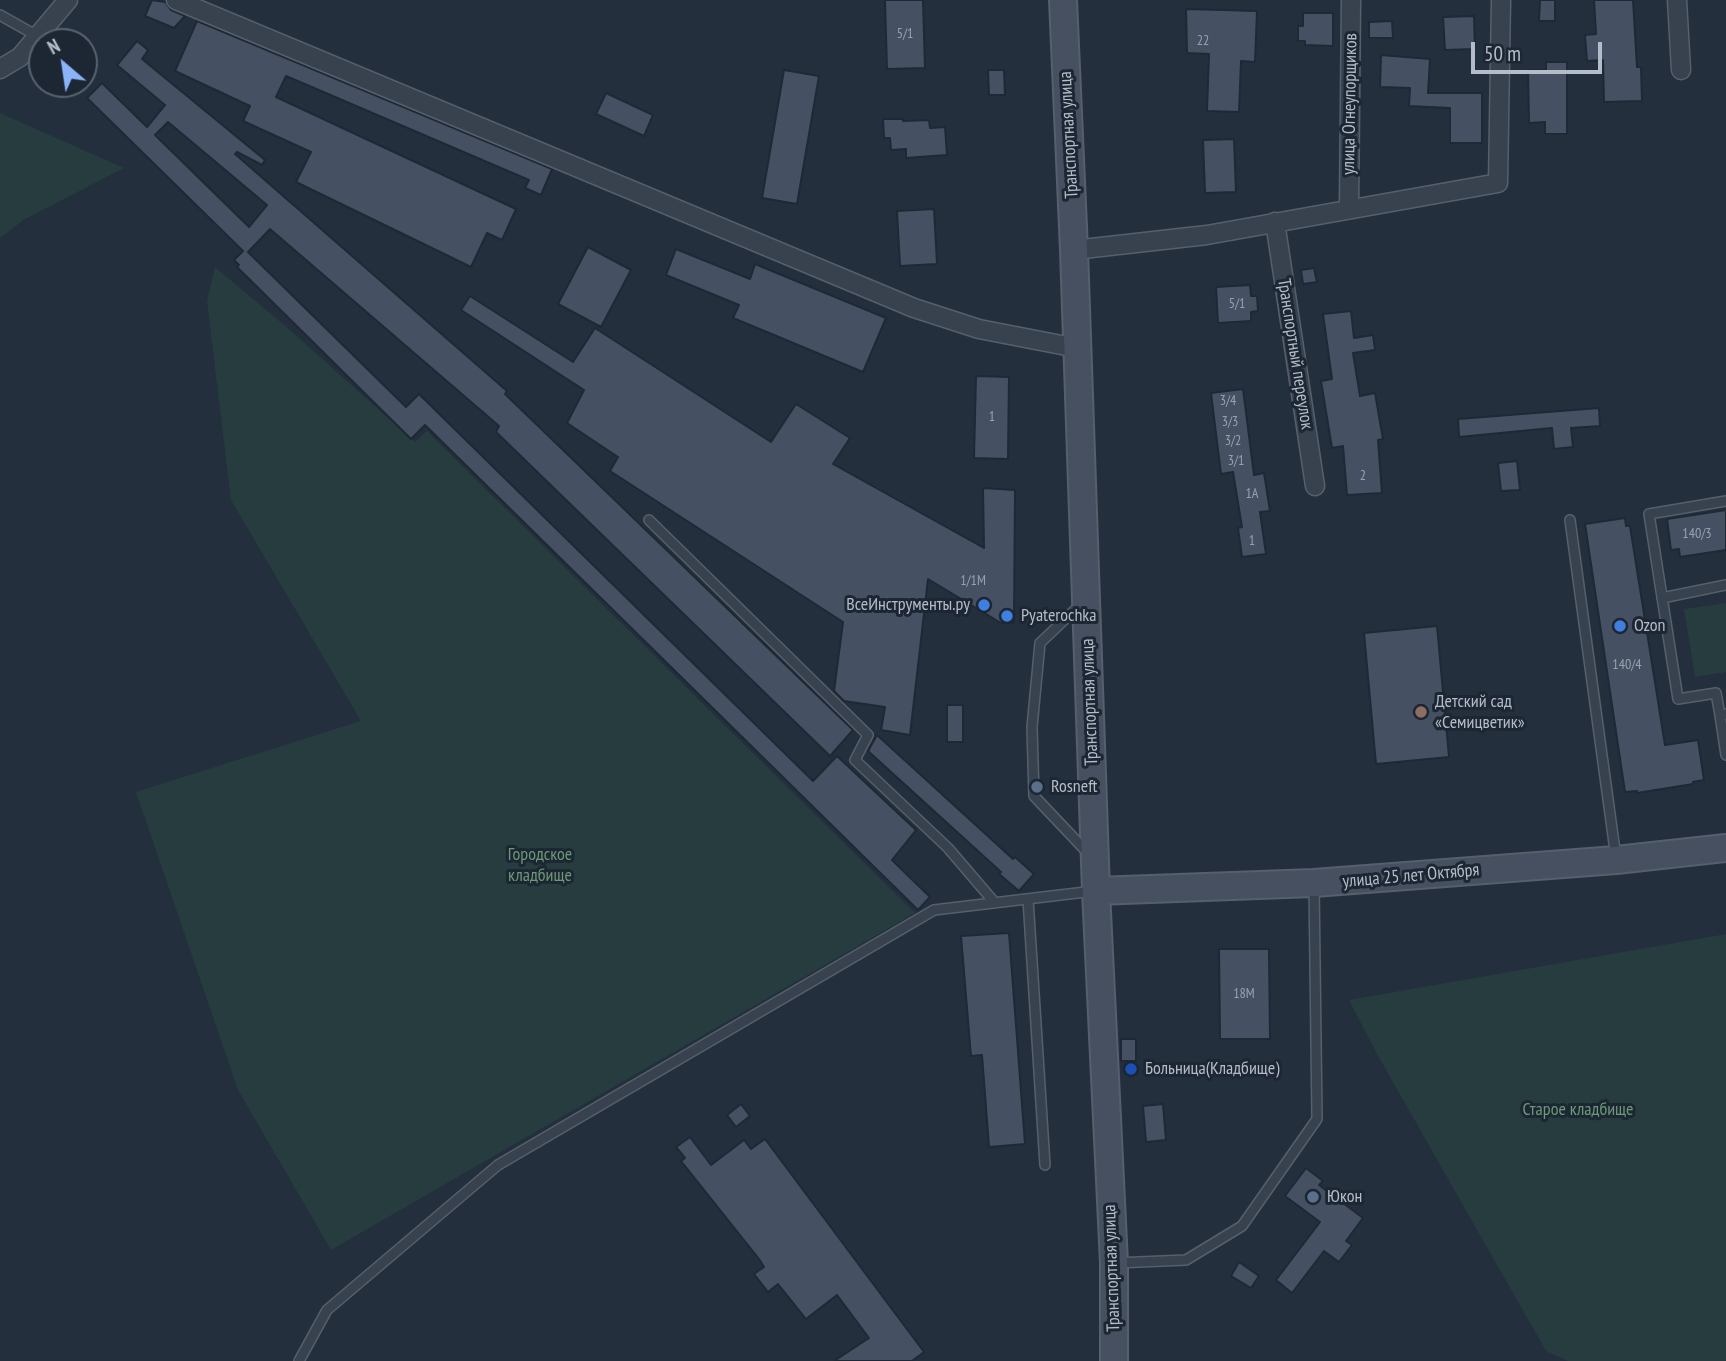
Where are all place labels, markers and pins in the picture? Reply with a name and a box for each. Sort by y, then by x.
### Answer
place label: ВсеИнструменты.ру [846,594,970,616]
marker: ВсеИнструменты.ру [976,597,992,613]
place label: Pyaterochka [1021,605,1097,627]
marker: Pyaterochka [999,608,1015,624]
place label: Ozon [1634,615,1666,637]
marker: Ozon [1612,618,1628,634]
place label: Детский сад «Семицветик» [1435,691,1525,734]
marker: Детский сад «Семицветик» [1413,704,1429,720]
place label: Rosneft [1051,776,1097,798]
marker: Rosneft [1029,779,1045,795]
place label: Больница(Кладбище) [1145,1058,1279,1080]
marker: Больница(Кладбище) [1123,1061,1139,1077]
place label: Юкон [1327,1186,1362,1208]
marker: Юкон [1305,1189,1321,1205]

